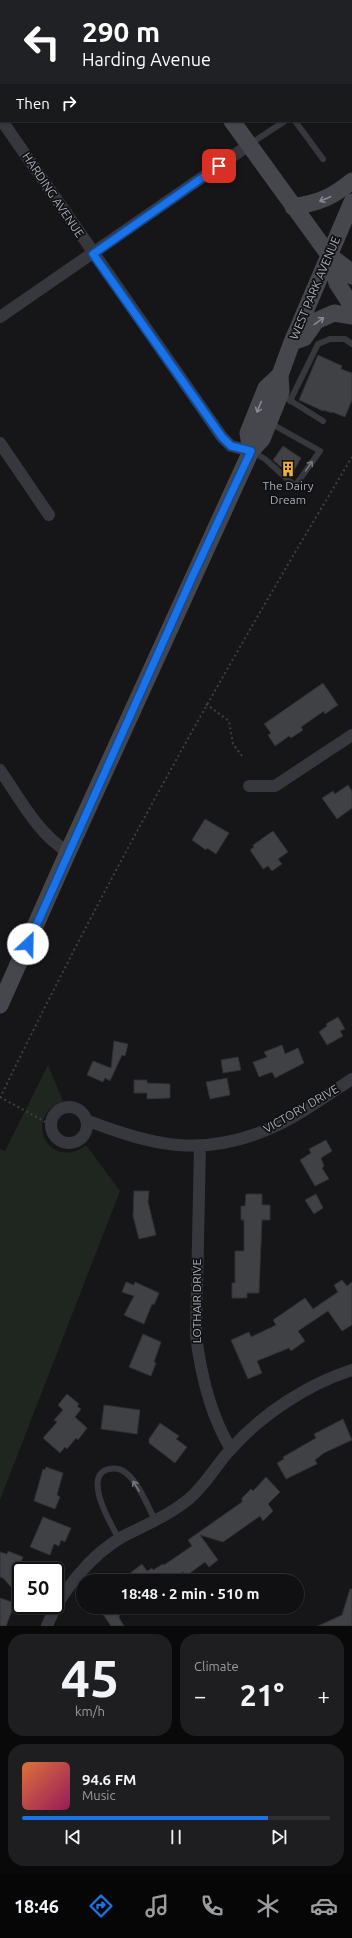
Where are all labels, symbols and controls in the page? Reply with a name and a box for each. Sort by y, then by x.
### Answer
icon: left [16,16,68,68]
text: 290 m [82,16,160,47]
text: Harding Avenue [82,49,211,69]
icon: right [58,92,80,114]
text: Then [16,95,50,112]
pin [202,149,236,183]
street label: HARDING AVENUE [20,150,87,240]
icon: arrive [208,155,230,177]
one-way arrow [319,196,331,203]
street label: WEST PARK AVENUE [287,234,342,341]
one-way arrow [313,317,324,325]
one-way arrow [254,400,262,412]
building icon: The Dairy Dream [279,460,297,478]
one-way arrow [305,460,313,471]
place label: The Dairy Dream [262,479,314,506]
position arrow [7,923,49,965]
street label: VICTORY DRIVE [261,1082,341,1135]
street label: LOTHAIR DRIVE [190,1259,203,1343]
one-way arrow [132,1481,140,1492]
speed limit sign: 50 [12,1562,64,1614]
text: 18:48 · 2 min · 510 m [121,1585,259,1602]
text: 45 [61,1649,119,1707]
text: Climate [194,1659,239,1673]
text: 21° [240,1678,284,1712]
text: − [194,1683,206,1708]
text: + [318,1683,330,1708]
text: km/h [75,1704,105,1718]
text: 94.6 FM [82,1771,136,1788]
text: Music [82,1788,116,1802]
icon: previous [62,1826,84,1848]
icon: pause [165,1826,187,1848]
icon: next [268,1826,290,1848]
icon: directions [87,1892,115,1920]
icon: music [143,1892,171,1920]
icon: phone [198,1892,226,1920]
icon: climate [254,1892,282,1920]
icon: car [310,1892,338,1920]
text: 18:46 [14,1896,59,1916]

